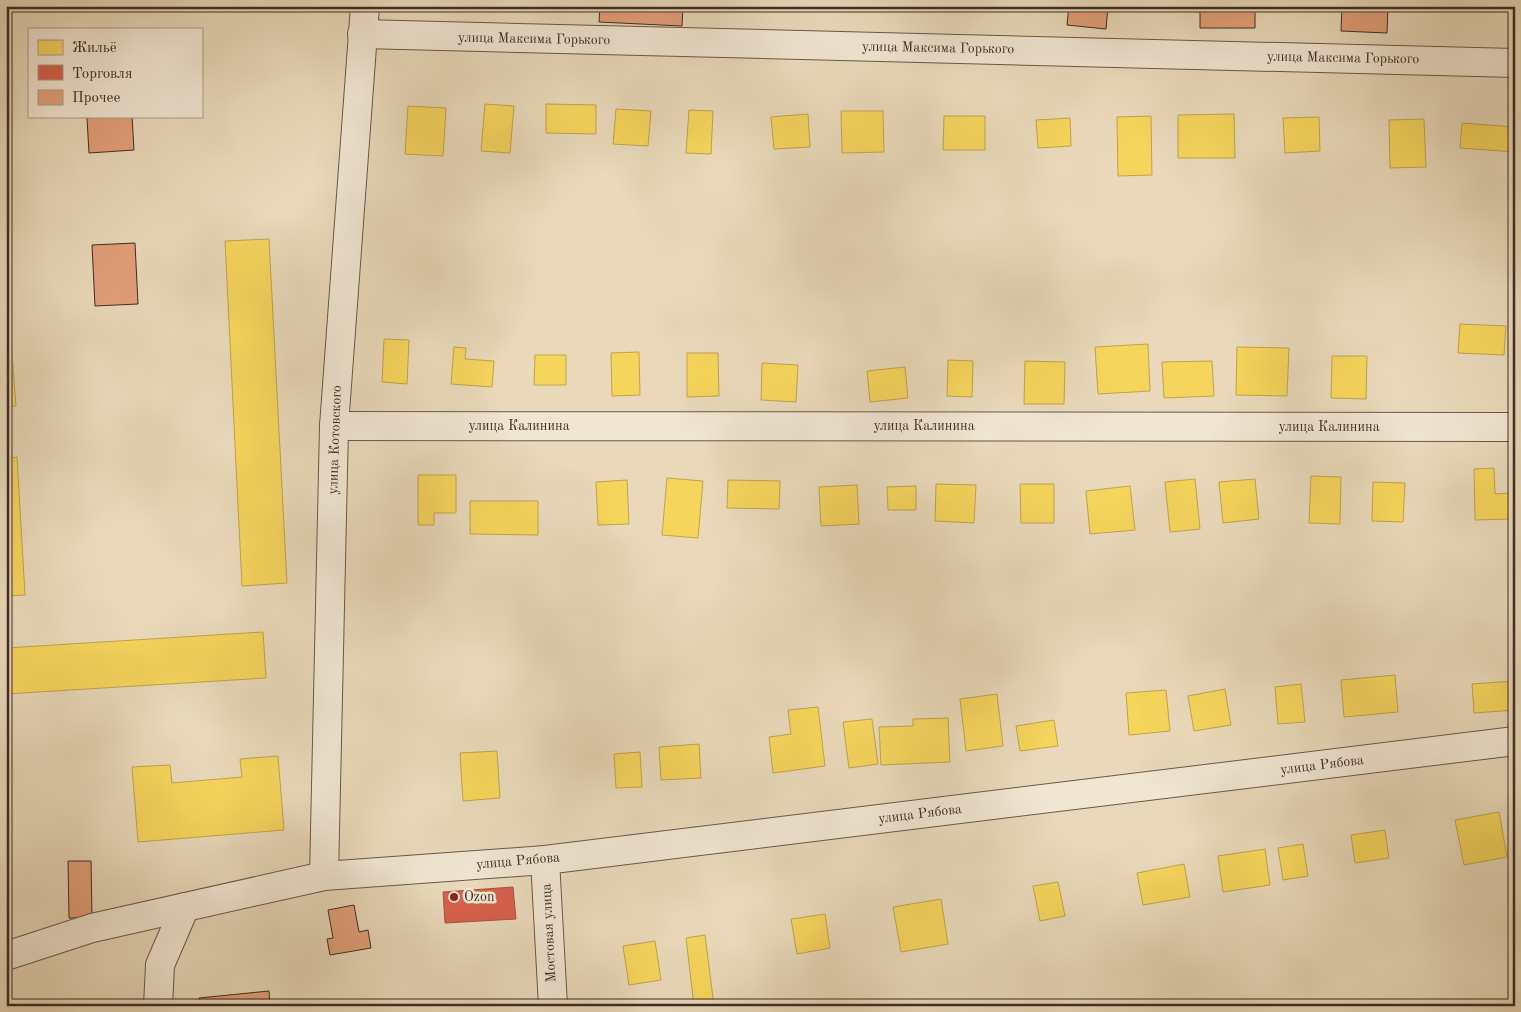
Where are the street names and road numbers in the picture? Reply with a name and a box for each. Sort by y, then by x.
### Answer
street label: улица Максима Горького [458,31,610,47]
street label: улица Максима Горького [862,40,1014,56]
street label: улица Максима Горького [1267,50,1419,66]
street label: улица Котовского [326,385,344,495]
street label: улица Калинина [468,419,570,433]
street label: улица Калинина [873,419,975,433]
street label: улица Калинина [1278,420,1380,434]
street label: улица Рябова [1279,753,1365,777]
street label: улица Рябова [877,802,963,826]
street label: улица Рябова [476,850,561,872]
street label: Мостовая улица [539,883,559,983]

